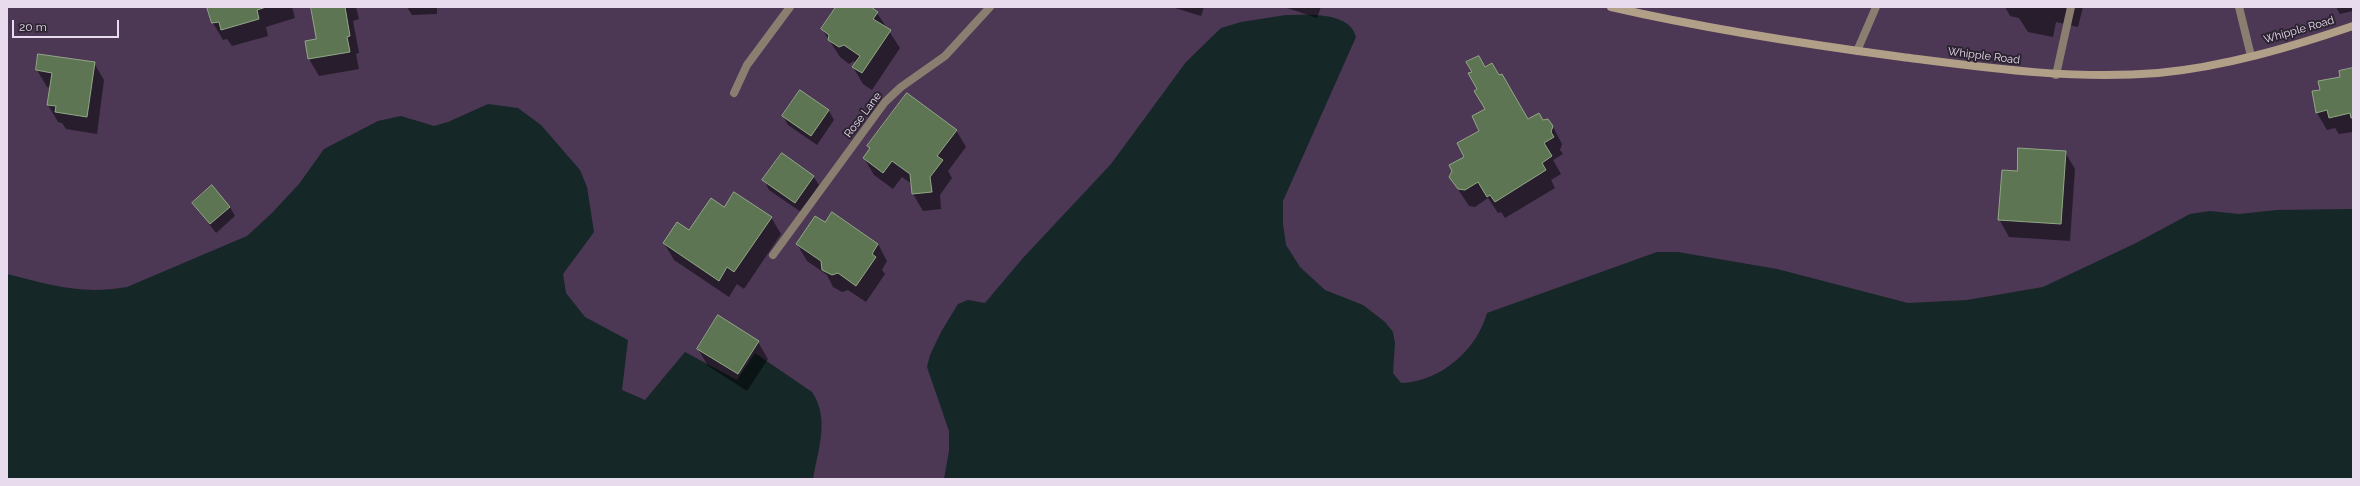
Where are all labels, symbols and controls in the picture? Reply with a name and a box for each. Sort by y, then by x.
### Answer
scale bar [14,12,121,38]
street label: Whipple Road [2262,14,2336,46]
text: 20 m [19,20,47,34]
street label: Whipple Road [1947,45,2021,67]
street label: Rose Lane [842,90,884,140]

